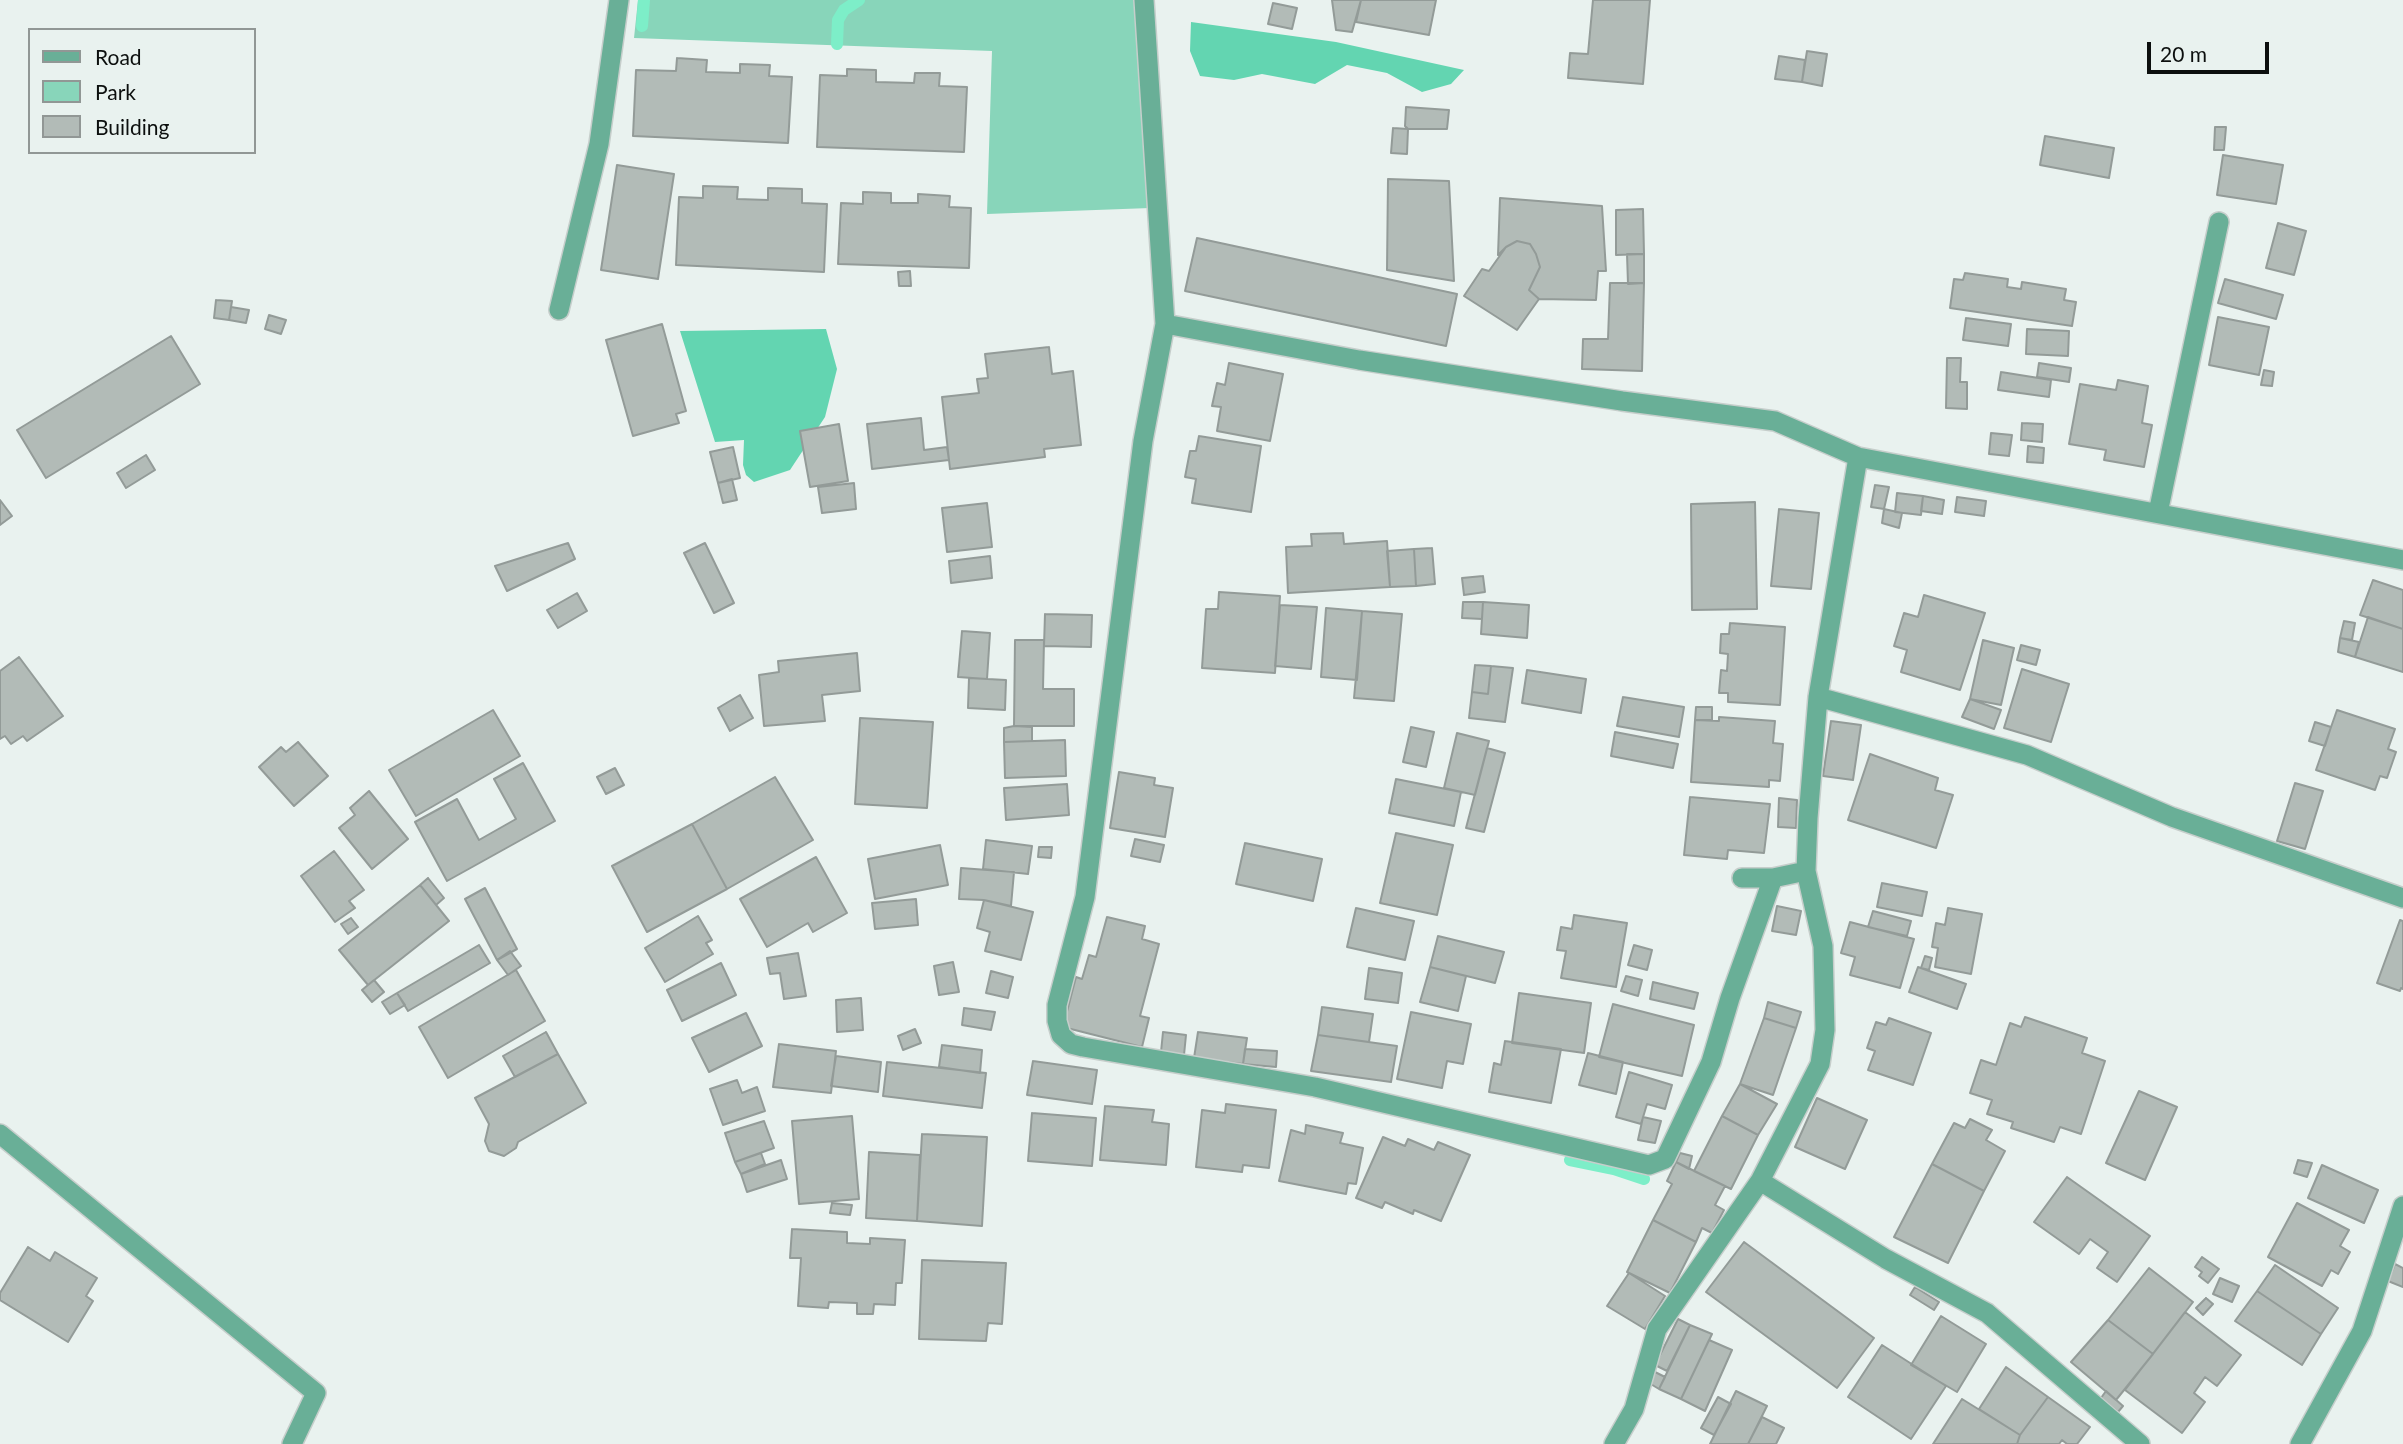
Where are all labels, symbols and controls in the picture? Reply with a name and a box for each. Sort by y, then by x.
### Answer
legend [28,28,256,154]
scale bar [2151,28,2274,72]
text: 20 m [2160,41,2207,66]
text: Road [95,44,142,69]
text: Park [95,79,136,104]
text: Building [95,114,170,139]

